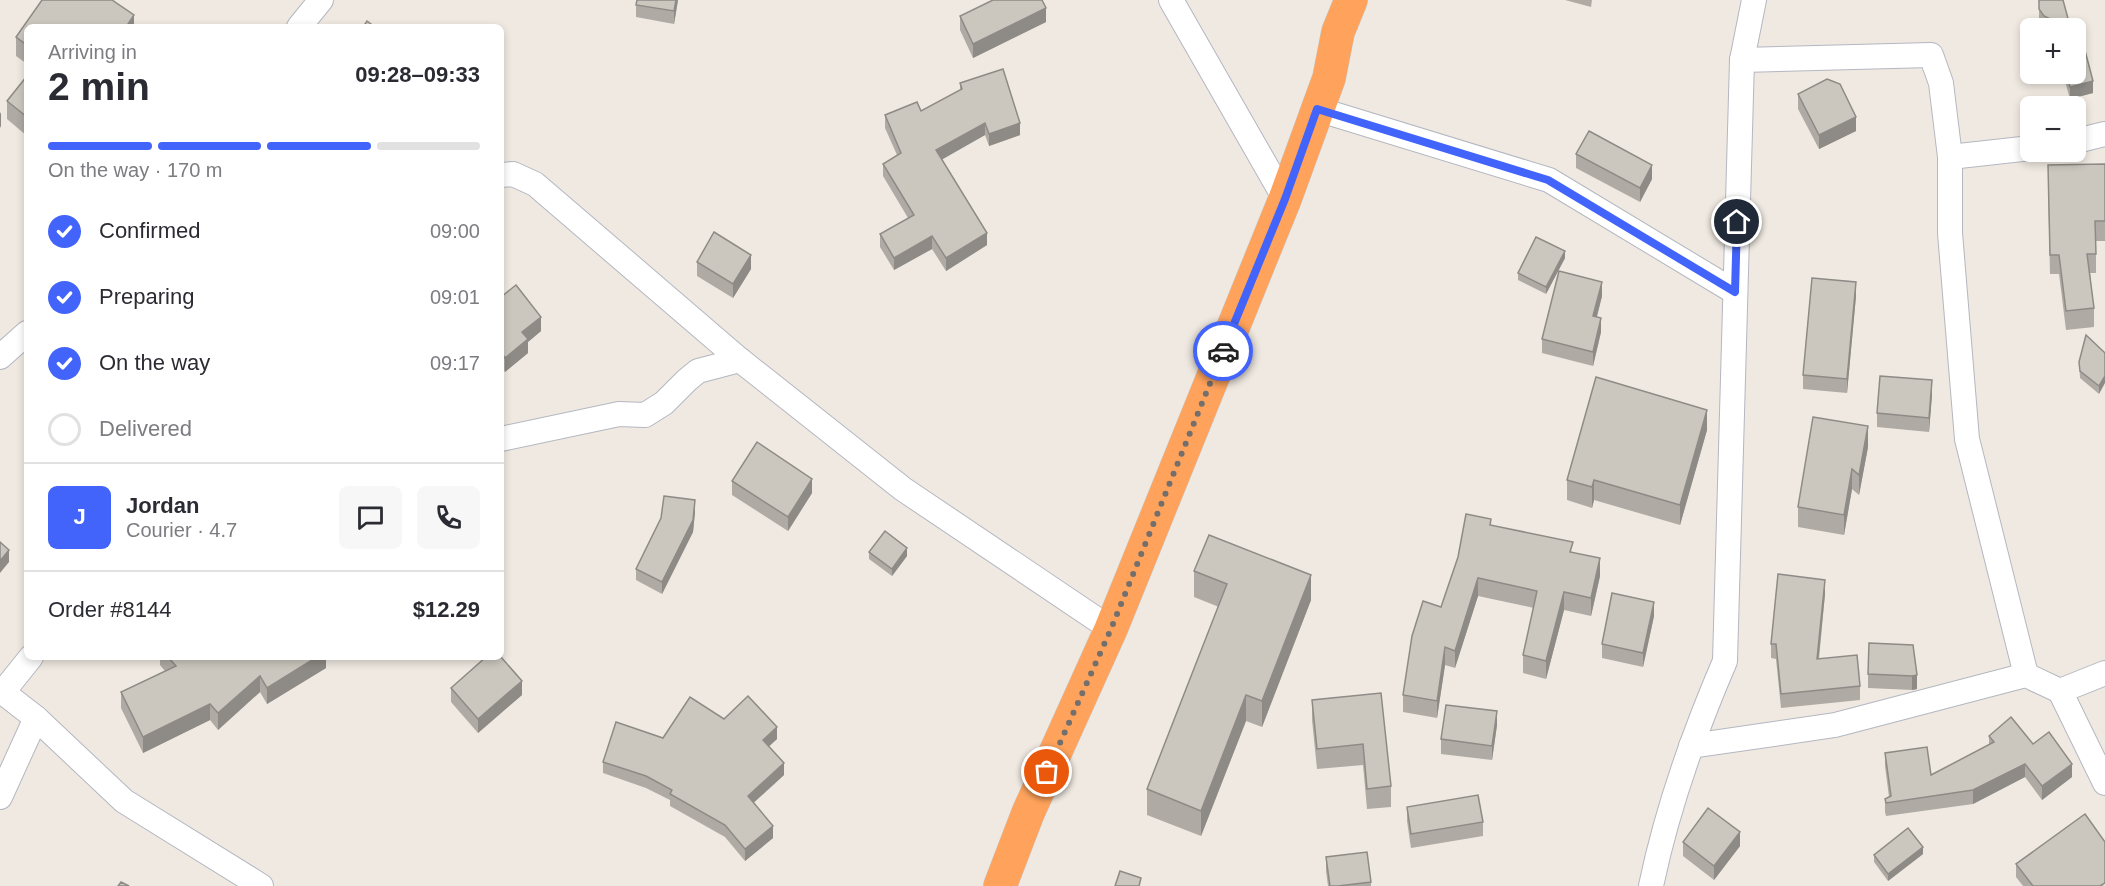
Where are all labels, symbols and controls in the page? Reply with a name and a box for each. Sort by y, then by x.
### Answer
map controls [2020,18,2086,162]
button: + [2020,18,2086,84]
text: Arriving in [48,41,137,63]
text: 09:28–09:33 [355,62,480,87]
text: 2 min [48,65,150,108]
button: − [2020,96,2086,162]
text: On the way · 170 m [48,159,223,181]
pin [1711,196,1762,247]
icon: home [1720,205,1753,238]
icon: check [48,215,81,248]
text: Confirmed [99,218,200,243]
text: 09:00 [430,220,480,242]
icon: check [48,281,81,314]
text: Preparing [99,284,194,309]
text: 09:01 [430,286,480,308]
courier [1193,321,1253,381]
icon: car [1207,335,1240,368]
icon: check [48,347,81,380]
text: On the way [99,350,210,375]
text: 09:17 [430,352,480,374]
text: Delivered [99,416,192,441]
button: chat [339,486,402,549]
button: phone [417,486,480,549]
text: Jordan [126,493,199,518]
text: J [73,504,86,529]
text: Courier · 4.7 [126,519,237,541]
text: Order #8144 [48,597,172,622]
text: $12.29 [413,597,480,622]
pin [1021,746,1072,797]
icon: bag [1030,755,1063,788]

